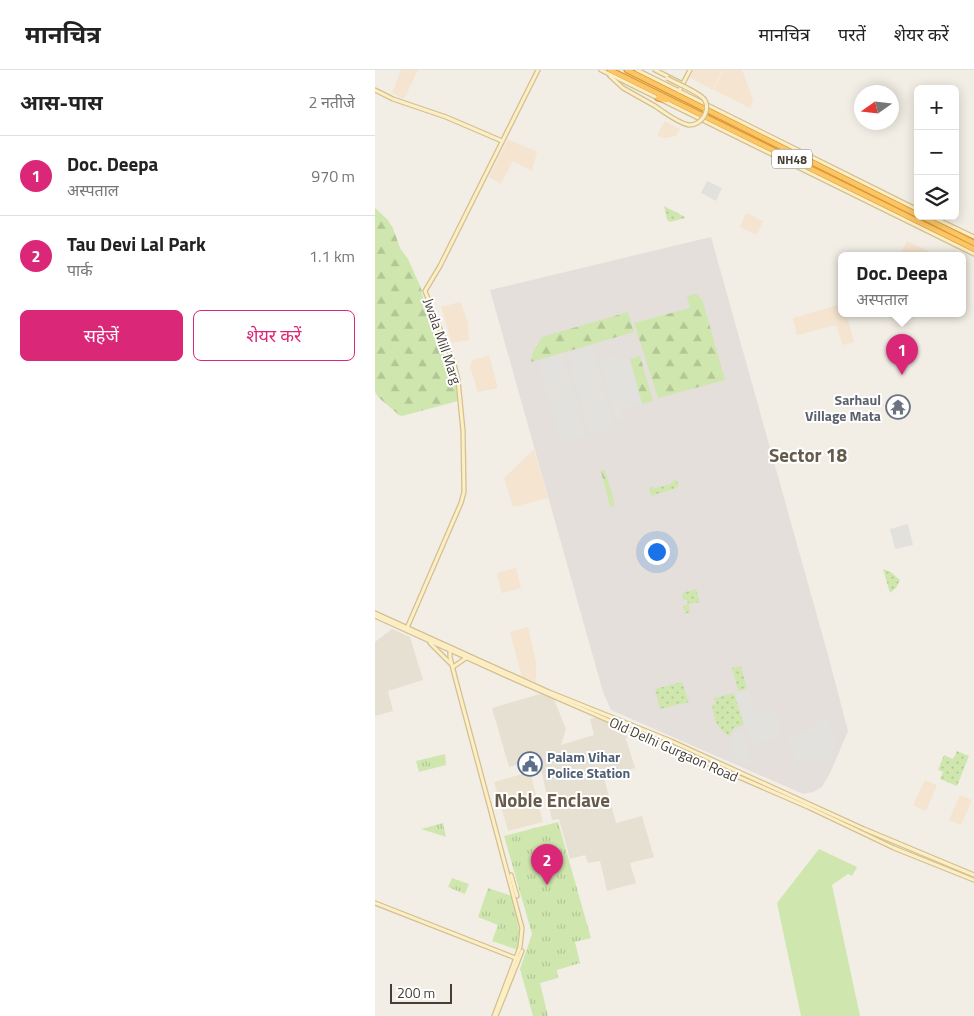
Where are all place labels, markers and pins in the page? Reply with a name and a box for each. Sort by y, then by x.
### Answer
pin: 1 [886,334,918,375]
place label: Sarhaul Village Mata [805,389,881,426]
temple icon: Sarhaul Village Mata [885,394,911,420]
place label: Palam Vihar Police Station [547,746,630,783]
public building icon: Palam Vihar Police Station [517,751,543,777]
pin: 2 [531,844,563,885]

